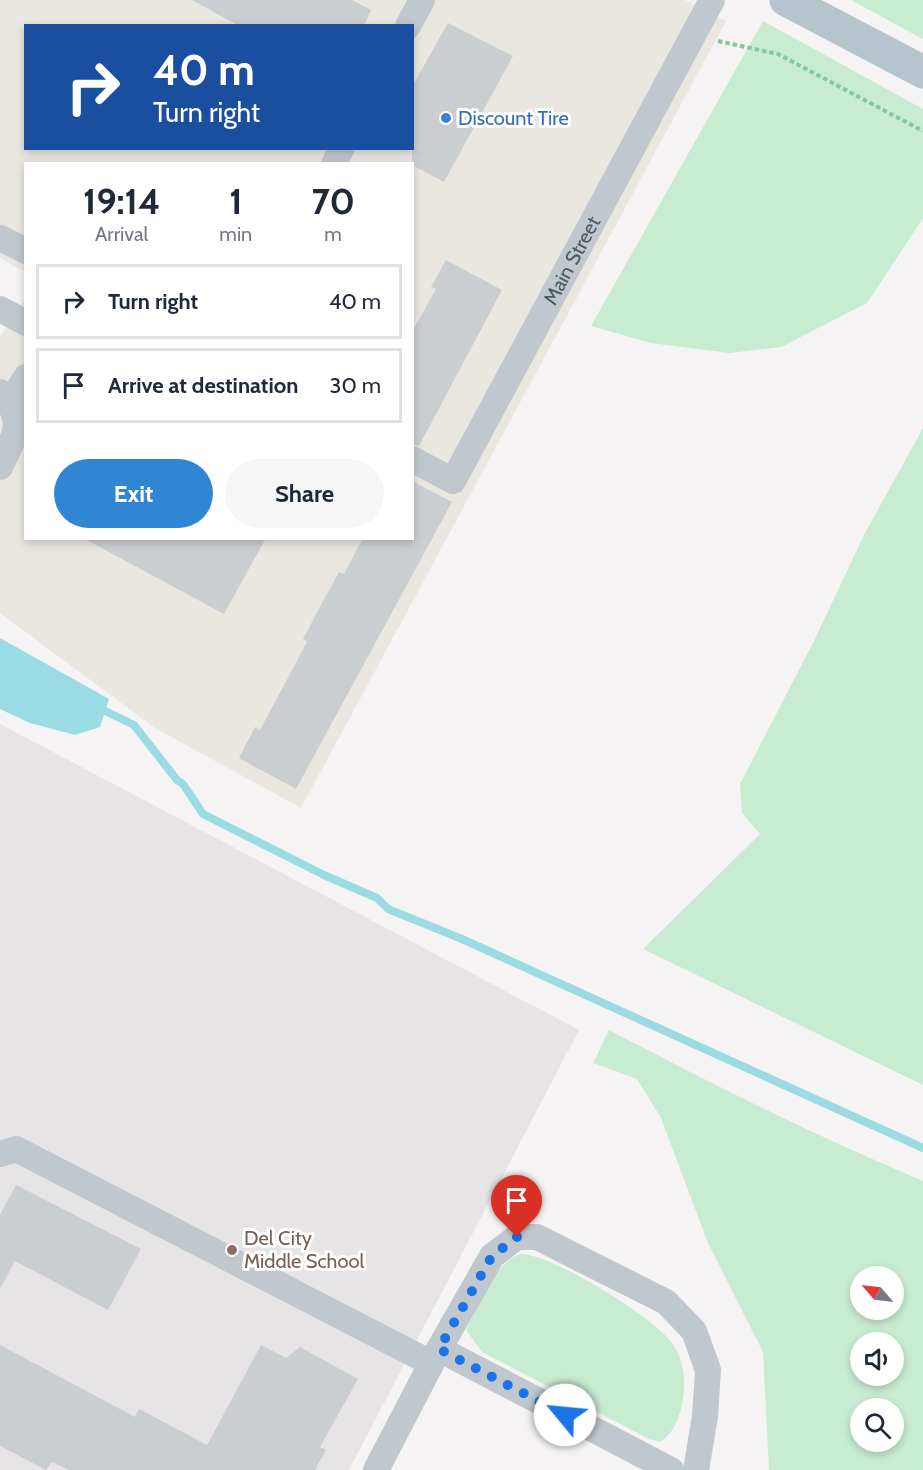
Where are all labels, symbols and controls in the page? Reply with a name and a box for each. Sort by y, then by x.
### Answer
text: 40 m [153,44,255,96]
icon: right [54,48,132,126]
text: Turn right [153,96,260,129]
place label: Discount Tire [458,106,569,130]
marker: Discount Tire [439,111,453,125]
text: 19:14 [83,179,160,223]
text: 1 [229,179,242,223]
text: 70 [311,179,355,223]
street label: Main Street [538,212,605,309]
text: Arrival [95,222,148,246]
text: min [219,222,252,246]
text: m [324,222,342,246]
icon: right [57,285,90,318]
text: Turn right [108,288,198,315]
text: 40 m [329,288,381,315]
icon: arrive [57,369,90,402]
text: Arrive at destination [108,372,298,399]
text: 30 m [329,372,381,399]
button: Exit [54,459,213,528]
button: Share [225,459,384,528]
pin [491,1175,542,1237]
icon: arrive [500,1184,533,1217]
place label: Del City Middle School [244,1226,364,1273]
marker: Del City Middle School [225,1243,239,1257]
north arrow [850,1266,904,1320]
map controls [850,1266,904,1452]
button: sound [850,1332,904,1386]
position arrow [533,1383,597,1447]
button: search [850,1398,904,1452]

